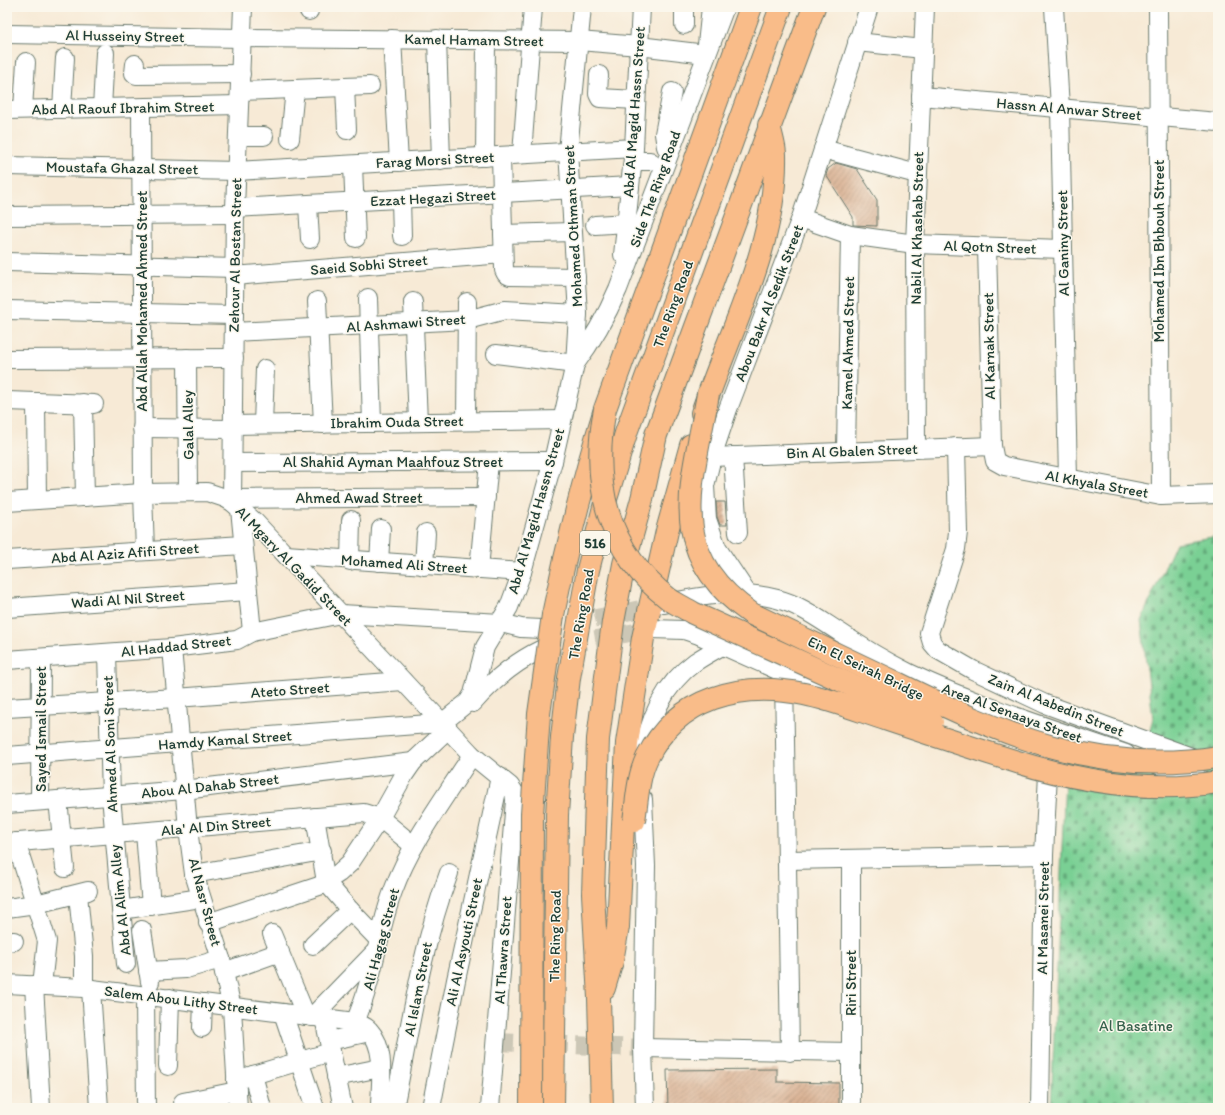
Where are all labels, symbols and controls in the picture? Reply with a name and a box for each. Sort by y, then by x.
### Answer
street label: Abd Al Magid Hassn Street [619,25,649,198]
street label: Al Husseiny Street [65,26,185,46]
street label: Kamel Hamam Street [404,30,544,50]
street label: Hassn Al Anwar Street [996,94,1143,124]
street label: Abd Al Raouf Ibrahim Street [32,97,215,119]
street label: Side The Ring Road [626,128,684,250]
street label: Mohamed Othman Street [560,144,586,307]
street label: Farag Morsi Street [375,148,495,172]
street label: Nabil Al Khashab Street [907,151,927,305]
street label: Moustafa Ghazal Street [46,158,199,178]
street label: Mohamed Ibn Bhbouh Street [1150,159,1168,342]
street label: Zehour Al Bostan Street [225,177,245,332]
street label: Ezzat Hegazi Street [370,186,497,210]
street label: Al Ganiny Street [1053,189,1073,296]
street label: Abd Allah Mohamed Ahmed Street [133,190,151,411]
street label: Abou Bakr Al Sedik Street [731,222,807,384]
street label: Al Qotn Street [943,236,1037,258]
street label: Saeid Sobhi Street [310,251,429,279]
street label: The Ring Road [649,257,697,350]
street label: Kamel Ahmed Street [838,276,858,410]
street label: Al Karnak Street [979,292,999,400]
street label: Al Ashmawi Street [346,310,467,336]
street label: Galal Alley [178,390,198,460]
street label: Ibrahim Ouda Street [330,412,464,432]
street label: Abd Al Magid Hassn Street [504,426,568,596]
street label: Bin Al Gbalen Street [786,440,918,462]
street label: Al Shahid Ayman Maahfouz Street [283,453,503,471]
street label: Al Khyala Street [1044,466,1150,502]
street label: Ahmed Awad Street [295,489,423,507]
street label: Al Mgary Al Gadid Street [232,502,356,630]
road number: 516 [580,531,610,555]
street label: Abd Al Aziz Afifi Street [50,539,200,567]
street label: Mohamed Ali Street [340,551,468,577]
street label: The Ring Road [564,566,598,661]
street label: Wadi Al Nil Street [70,586,186,612]
street label: Al Haddad Street [120,631,232,661]
street label: Ein El Seirah Bridge [805,632,927,704]
street label: Sayed Ismail Street [32,666,50,792]
street label: Zain Al Aabedin Street [985,669,1127,741]
street label: Ahmed Al Soni Street [99,675,121,813]
street label: Ateto Street [250,678,330,702]
street label: Area Al Senaaya Street [939,679,1085,747]
street label: Hamdy Kamal Street [158,726,293,754]
street label: Abou Al Dahab Street [140,770,280,802]
street label: Ala' Al Din Street [160,812,272,840]
street label: Abd Al Alim Alley [105,844,135,956]
street label: Al Nasr Street [185,856,226,949]
street label: Al Masanei Street [1033,861,1053,975]
street label: Ali Al Asyouti Street [442,876,486,1008]
street label: Ali Hagag Street [359,886,403,992]
street label: The Ring Road [545,889,565,982]
street label: Al Thawra Street [490,895,516,1005]
street label: Al Islam Street [400,940,436,1038]
street label: Riri Street [842,950,860,1016]
street label: Salem Abou Lithy Street [103,982,259,1018]
park label: Al Basatine [1099,1017,1173,1035]

